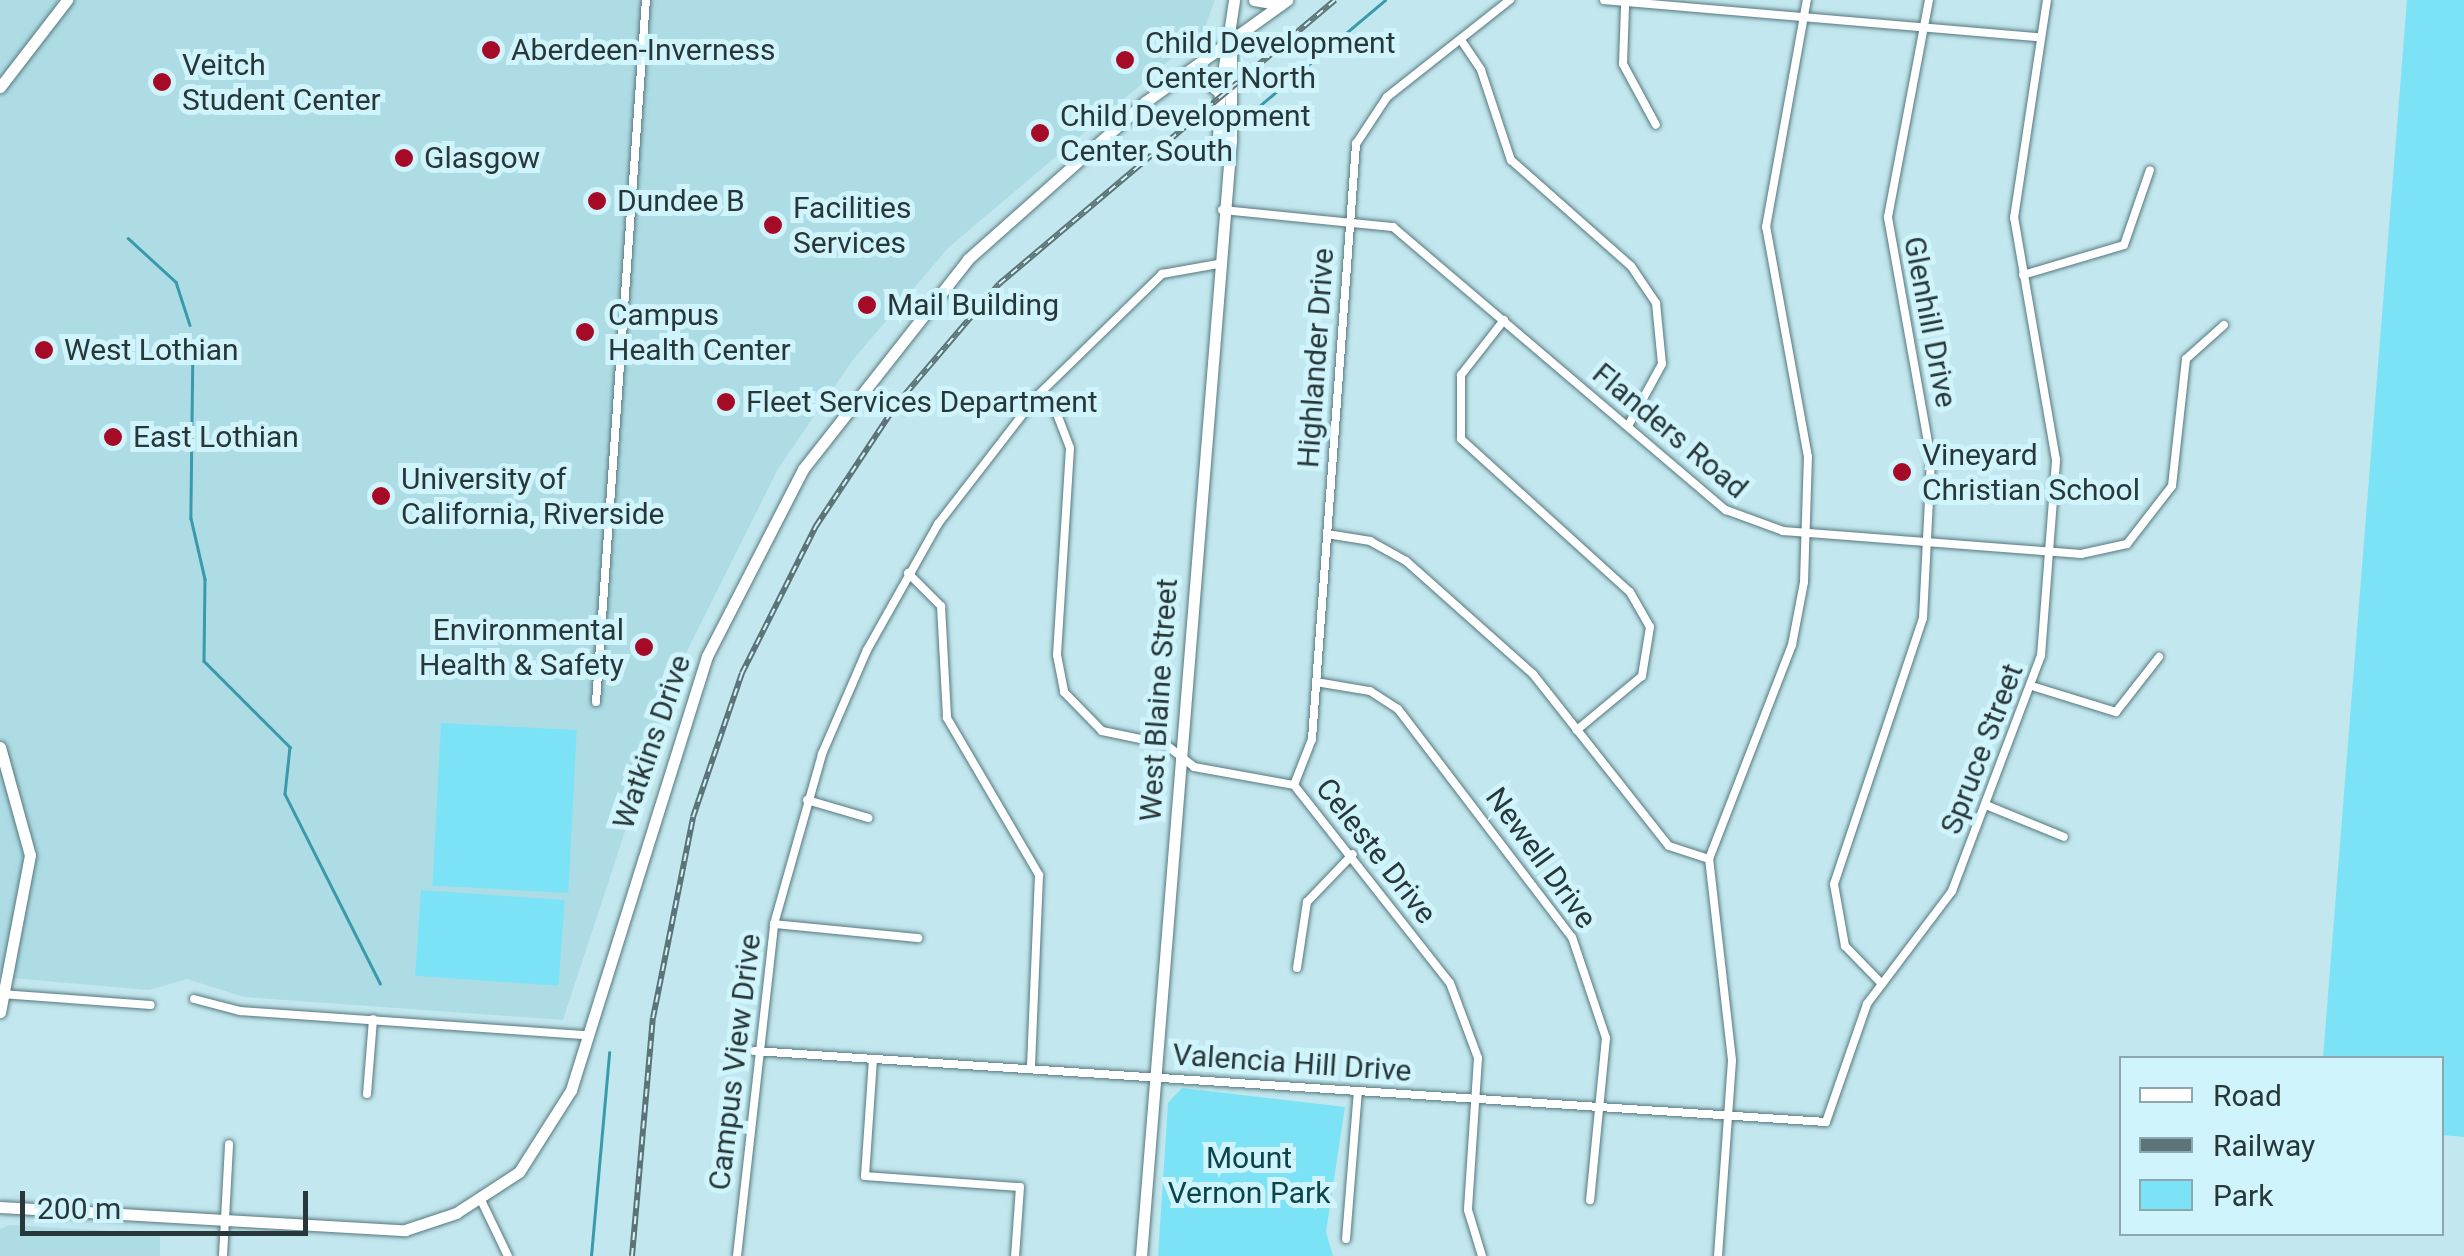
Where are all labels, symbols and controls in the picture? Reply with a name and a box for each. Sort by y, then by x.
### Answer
place label: Child Development Center North [1145,25,1396,96]
place label: Aberdeen-Inverness [511,32,775,68]
marker: Aberdeen-Inverness [480,39,502,61]
place label: Veitch Student Center [182,47,381,118]
marker: Child Development Center North [1114,49,1136,71]
marker: Veitch Student Center [151,71,173,93]
place label: Child Development Center South [1060,98,1311,168]
marker: Child Development Center South [1029,122,1051,144]
place label: Glasgow [424,140,540,176]
marker: Glasgow [393,147,415,169]
place label: Dundee B [617,183,745,219]
marker: Dundee B [586,190,608,212]
place label: Facilities Services [793,190,911,260]
marker: Facilities Services [762,214,784,236]
street label: Glenhill Drive [1896,233,1964,411]
street label: Highlander Drive [1290,247,1342,469]
place label: Mail Building [887,287,1059,323]
marker: Mail Building [856,294,878,316]
place label: Campus Health Center [608,297,791,368]
marker: Campus Health Center [572,319,598,345]
place label: West Lothian [64,332,239,368]
marker: West Lothian [33,339,55,361]
street label: Flanders Road [1585,356,1755,506]
place label: Fleet Services Department [746,384,1098,420]
marker: Fleet Services Department [715,391,737,413]
place label: East Lothian [133,419,299,455]
marker: East Lothian [102,426,124,448]
place label: Vineyard Christian School [1922,437,2140,508]
place label: University of California, Riverside [401,461,664,532]
marker: Vineyard Christian School [1891,461,1913,483]
marker: University of California, Riverside [370,485,392,507]
street label: West Blaine Street [1133,577,1185,823]
place label: Environmental Health & Safety [419,612,624,682]
marker: Environmental Health & Safety [633,636,655,658]
street label: Watkins Drive [605,650,699,834]
street label: Spruce Street [1933,659,2031,839]
street label: Celeste Drive [1308,771,1444,931]
street label: Newell Drive [1478,781,1604,935]
street label: Campus View Drive [701,932,769,1192]
street label: Valencia Hill Drive [1171,1037,1413,1089]
legend [2119,1056,2444,1236]
text: Road [2213,1078,2282,1113]
text: Railway [2213,1128,2315,1163]
park label: Mount Vernon Park [1168,1140,1330,1210]
scale bar [25,1171,312,1233]
text: Park [2213,1178,2273,1213]
text: 200 m [37,1191,121,1226]

